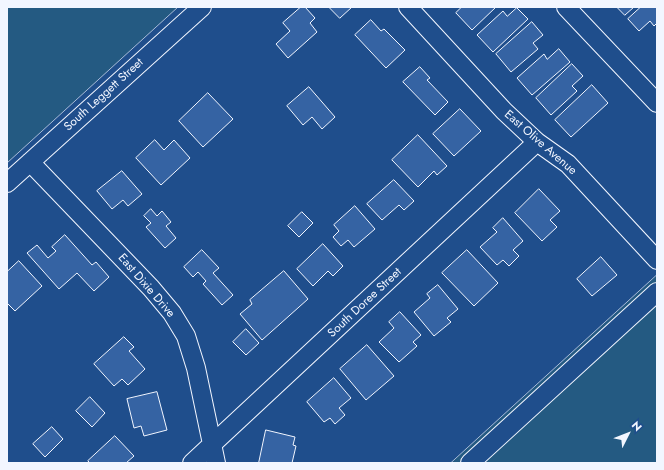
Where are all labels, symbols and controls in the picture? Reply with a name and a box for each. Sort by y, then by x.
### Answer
street label: South Leggett Street [61,56,147,134]
street label: East Olive Avenue [501,108,579,178]
street label: East Dixie Drive [114,251,178,321]
street label: South Doree Street [325,265,405,341]
north arrow [608,414,648,454]
text: N [628,417,646,435]

